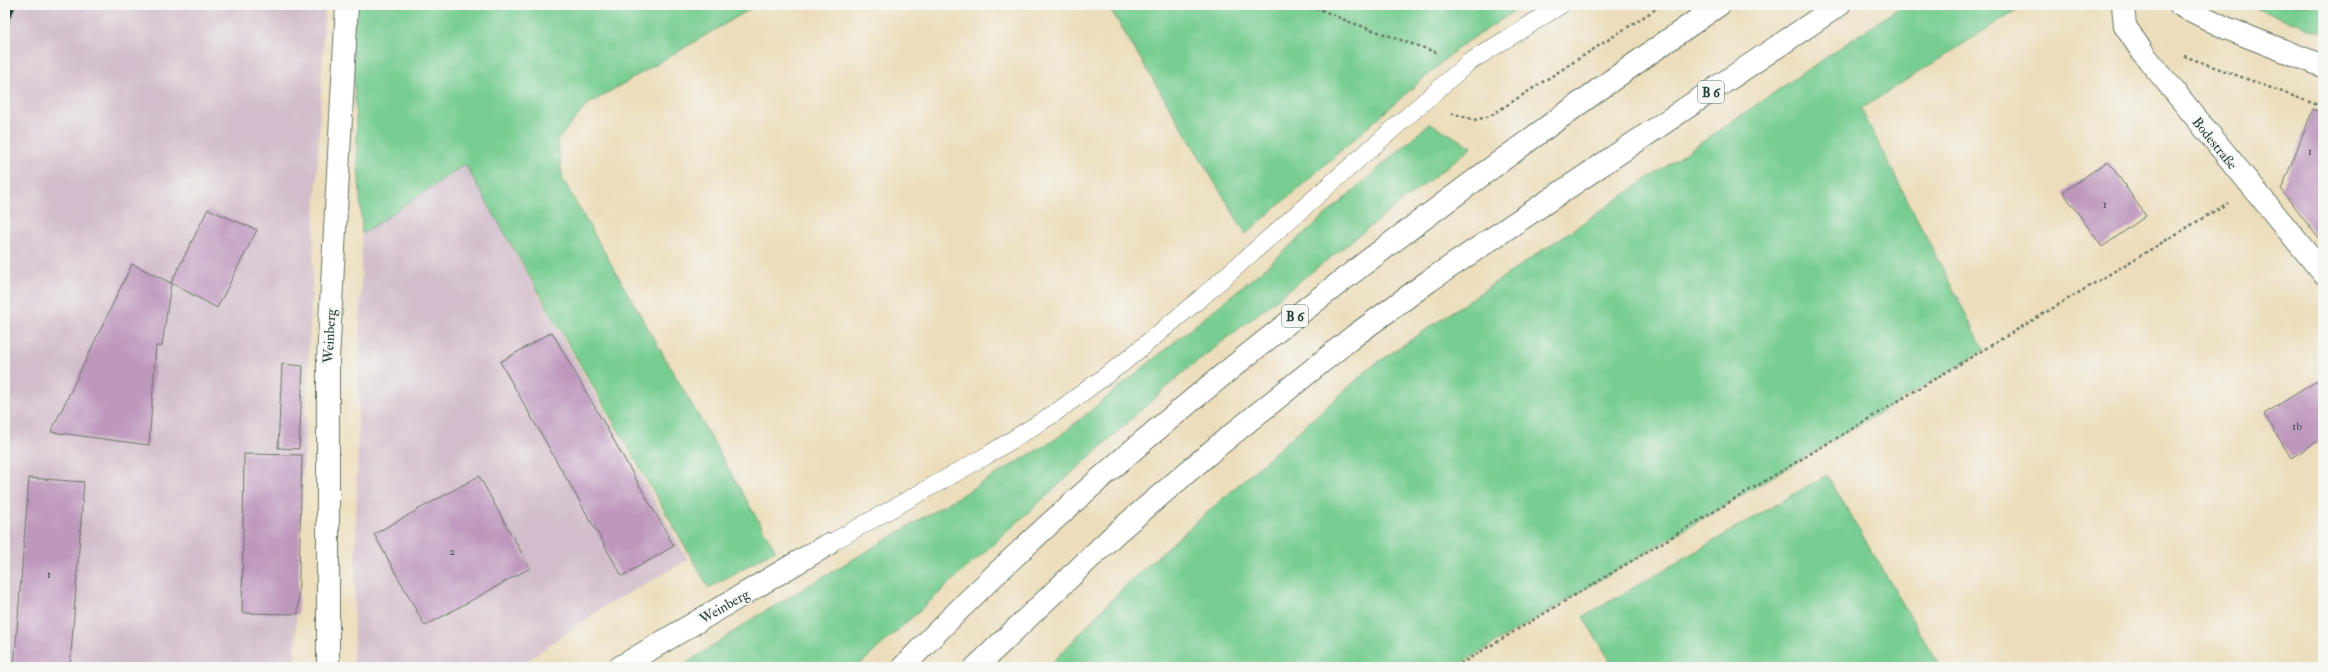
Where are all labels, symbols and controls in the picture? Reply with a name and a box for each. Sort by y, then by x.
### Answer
road number: B 6 [1698,81,1724,103]
street label: Bodestraße [2188,114,2241,173]
house number: 1 [2308,144,2312,159]
house number: 1 [2103,197,2107,212]
road number: B 6 [1282,305,1308,327]
street label: Weinberg [320,307,339,365]
house number: 1b [2292,419,2302,434]
house number: 2 [449,544,455,559]
house number: 1 [47,567,51,582]
street label: Weinberg [696,585,753,628]

